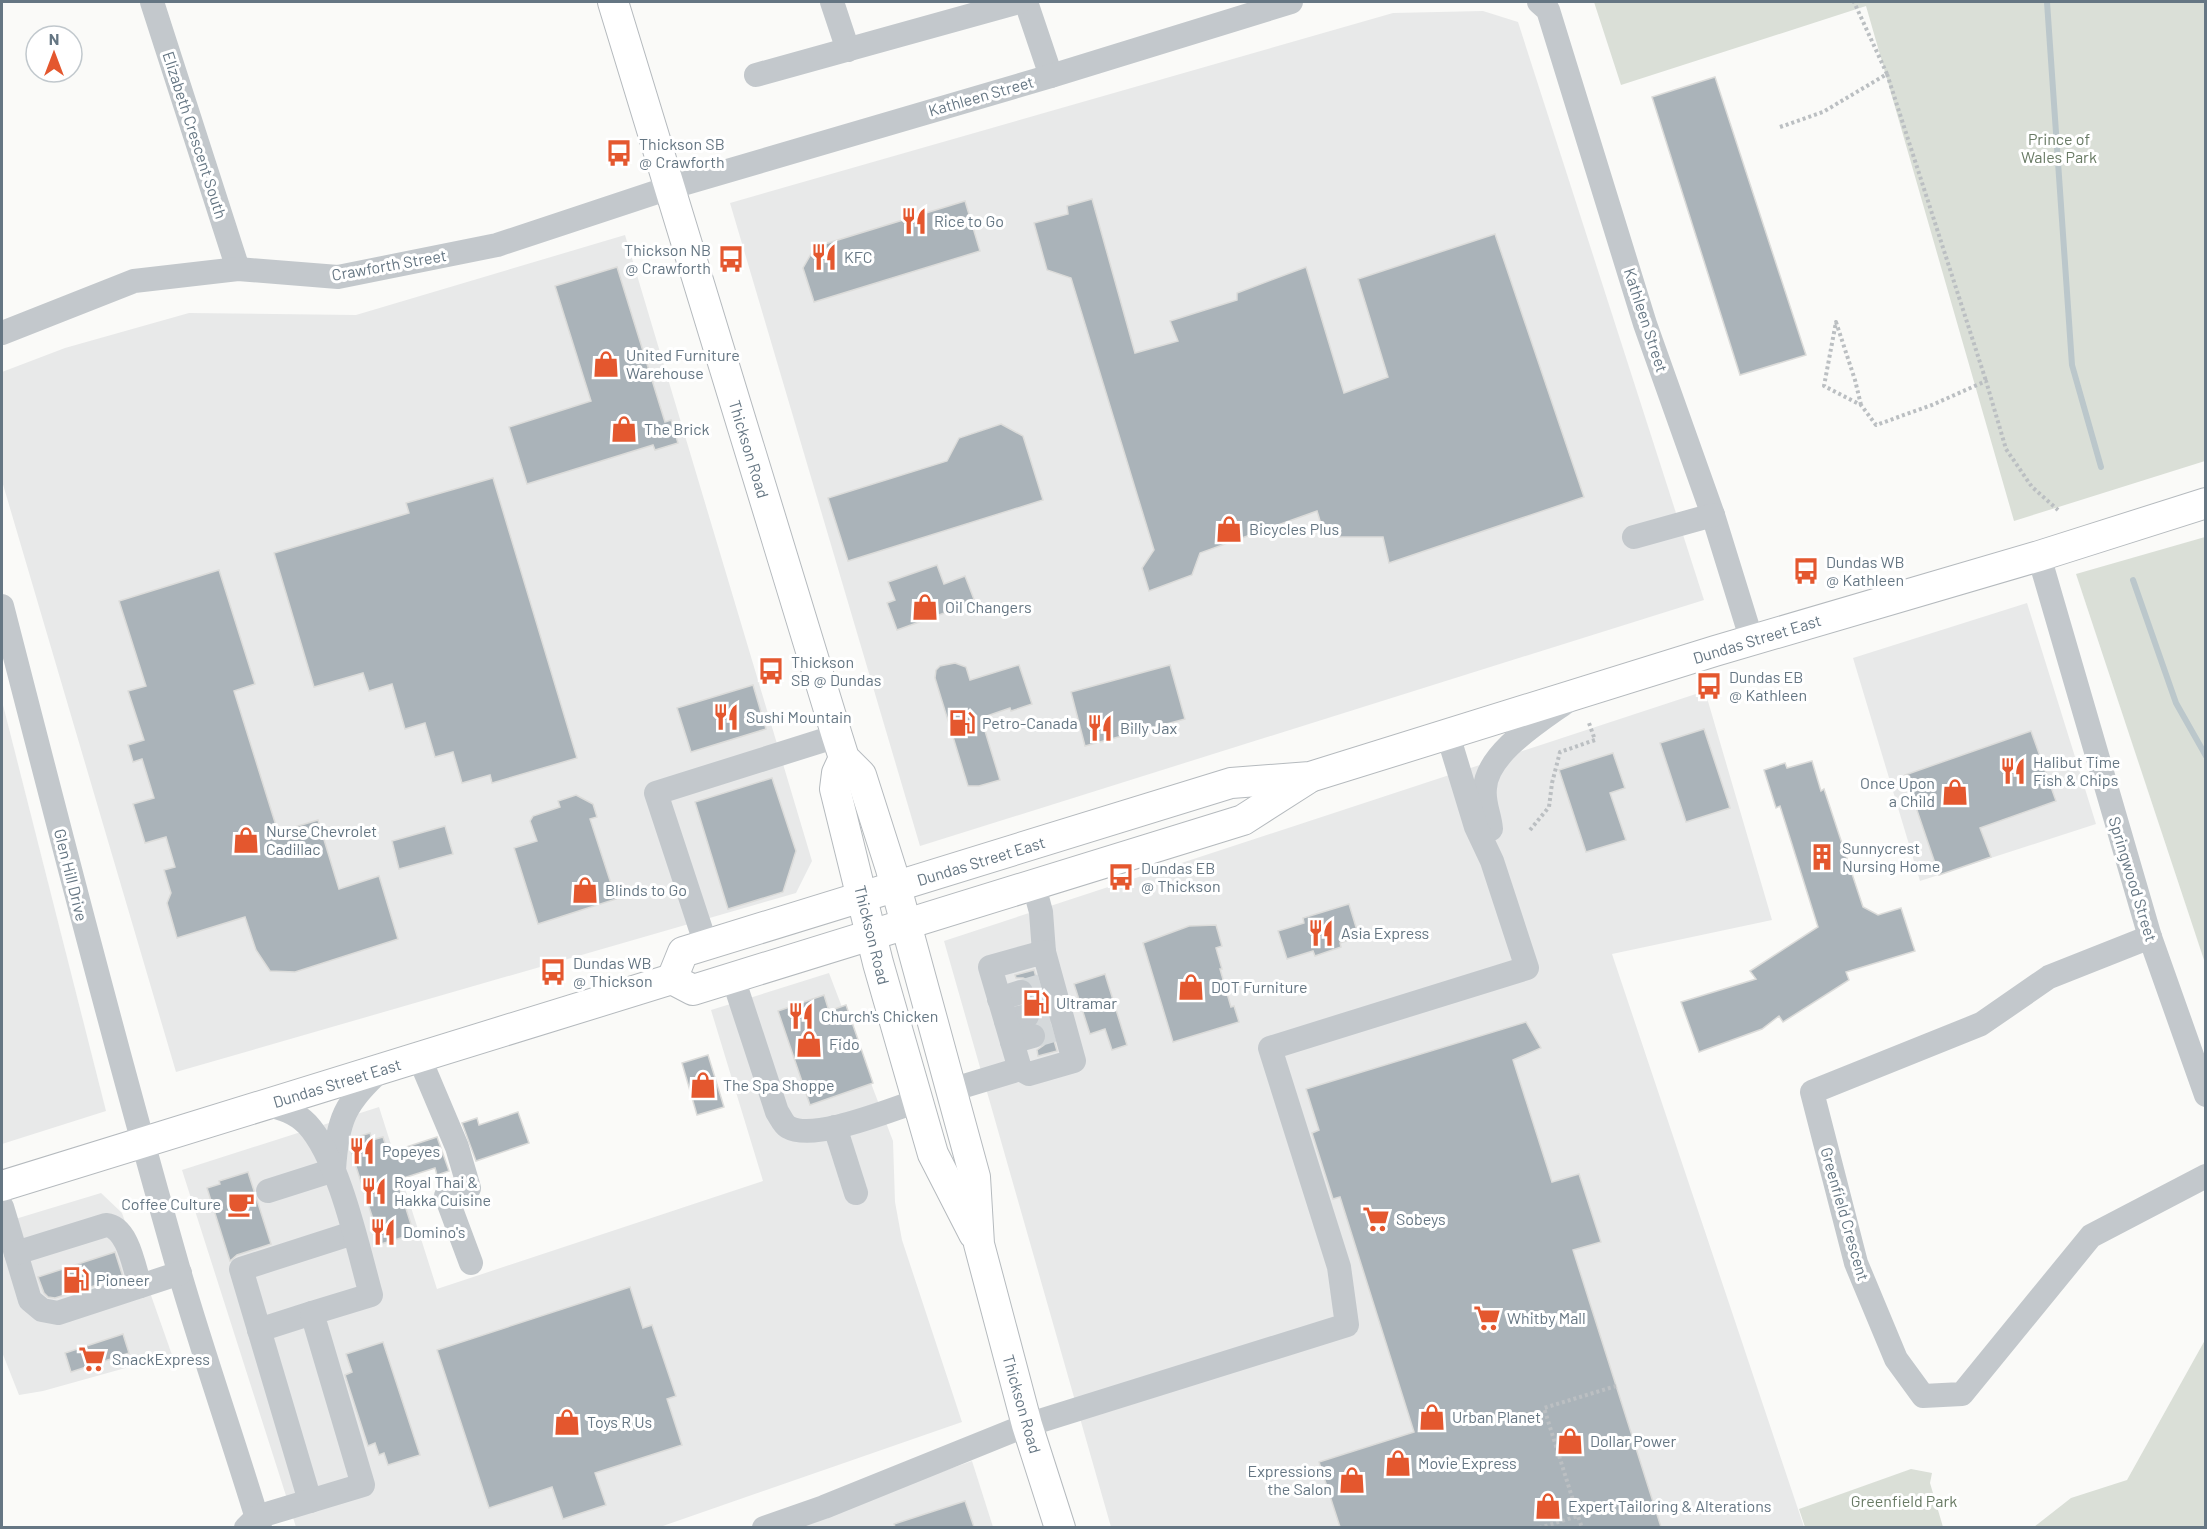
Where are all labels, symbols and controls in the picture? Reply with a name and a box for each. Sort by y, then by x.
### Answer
north arrow [24,24,84,84]
text: N [49,29,59,48]
street label: Elizabeth Crescent South [159,49,231,221]
street label: Kathleen Street [926,71,1036,120]
park label: Prince of Wales Park [2021,129,2097,166]
place label: Thickson SB @ Crawforth [639,134,725,171]
bus stop icon: Thickson SB @ Crawforth [604,138,634,168]
restaurant icon: Rice to Go [899,206,929,236]
place label: Rice to Go [934,211,1004,230]
place label: Thickson NB @ Crawforth [624,240,711,277]
restaurant icon: KFC [809,242,839,272]
bus stop icon: Thickson NB @ Crawforth [716,244,746,274]
street label: Crawforth Street [330,245,448,284]
place label: KFC [844,247,873,266]
street label: Kathleen Street [1621,265,1672,374]
place label: United Furniture Warehouse [626,345,740,382]
shop icon: United Furniture Warehouse [591,349,621,379]
street label: Thickson Road [726,397,773,500]
shop icon: The Brick [609,414,639,444]
place label: The Brick [644,419,710,438]
shop icon: Bicycles Plus [1214,514,1244,544]
place label: Bicycles Plus [1249,519,1339,538]
place label: Dundas WB @ Kathleen [1826,552,1904,589]
bus stop icon: Dundas WB @ Kathleen [1791,556,1821,586]
shop icon: Oil Changers [910,592,940,622]
place label: Oil Changers [945,597,1032,616]
street label: Dundas Street East [1691,610,1823,667]
place label: Thickson SB @ Dundas [791,652,881,689]
bus stop icon: Thickson SB @ Dundas [756,656,786,686]
place label: Dundas EB @ Kathleen [1729,667,1807,704]
bus stop icon: Dundas EB @ Kathleen [1694,671,1724,701]
restaurant icon: Sushi Mountain [711,702,741,732]
place label: Sushi Mountain [746,707,852,726]
fuel station icon: Petro-Canada [947,708,977,738]
place label: Petro-Canada [982,713,1078,732]
restaurant icon: Billy Jax [1085,713,1115,743]
place label: Billy Jax [1120,718,1177,737]
place label: Halibut Time Fish & Chips [2033,752,2120,789]
restaurant icon: Halibut Time Fish & Chips [1998,756,2028,786]
place label: Once Upon a Child [1860,773,1935,810]
shop icon: Once Upon a Child [1940,777,1970,807]
street label: Springwood Street [2105,814,2162,944]
place label: Nurse Chevrolet Cadillac [266,821,377,858]
shop icon: Nurse Chevrolet Cadillac [231,825,261,855]
street label: Glen Hill Drive [51,827,92,923]
street label: Dundas Street East [915,832,1047,889]
place label: Sunnycrest Nursing Home [1842,838,1940,875]
building icon: Sunnycrest Nursing Home [1807,842,1837,872]
place label: Dundas EB @ Thickson [1141,858,1221,895]
bus stop icon: Dundas EB @ Thickson [1106,862,1136,892]
shop icon: Blinds to Go [570,875,600,905]
place label: Blinds to Go [605,880,687,899]
street label: Thickson Road [851,883,894,987]
restaurant icon: Asia Express [1306,918,1336,948]
place label: Asia Express [1341,923,1429,942]
place label: Dundas WB @ Thickson [573,953,653,990]
bus stop icon: Dundas WB @ Thickson [538,957,568,987]
shop icon: DOT Furniture [1176,972,1206,1002]
place label: DOT Furniture [1211,977,1308,996]
fuel station icon: Ultramar [1021,988,1051,1018]
place label: Ultramar [1056,993,1117,1012]
restaurant icon: Church's Chicken [786,1001,816,1031]
place label: Church's Chicken [821,1006,938,1025]
shop icon: Fido [794,1029,824,1059]
place label: Fido [829,1034,860,1053]
street label: Dundas Street East [271,1054,403,1111]
shop icon: The Spa Shoppe [688,1070,718,1100]
place label: The Spa Shoppe [723,1075,835,1094]
restaurant icon: Popeyes [347,1136,377,1166]
place label: Popeyes [382,1141,440,1160]
street label: Greenfield Crescent [1817,1145,1874,1283]
place label: Royal Thai & Hakka Cuisine [394,1172,491,1209]
restaurant icon: Royal Thai & Hakka Cuisine [359,1176,389,1206]
cafe icon: Coffee Culture [226,1189,256,1219]
place label: Coffee Culture [121,1194,221,1213]
supermarket icon: Sobeys [1361,1204,1391,1234]
place label: Sobeys [1396,1209,1446,1228]
restaurant icon: Domino's [368,1217,398,1247]
place label: Domino's [403,1222,465,1241]
fuel station icon: Pioneer [61,1265,91,1295]
place label: Pioneer [96,1270,150,1289]
supermarket icon: Whitby Mall [1472,1303,1502,1333]
place label: Whitby Mall [1507,1308,1586,1327]
supermarket icon: SnackExpress [77,1344,107,1374]
place label: SnackExpress [112,1349,210,1368]
street label: Thickson Road [999,1352,1046,1455]
shop icon: Urban Planet [1417,1402,1447,1432]
shop icon: Toys R Us [552,1407,582,1437]
place label: Urban Planet [1452,1407,1541,1426]
place label: Toys R Us [587,1412,652,1431]
shop icon: Dollar Power [1555,1426,1585,1456]
place label: Dollar Power [1590,1431,1677,1450]
shop icon: Movie Express [1383,1448,1413,1478]
place label: Movie Express [1418,1453,1517,1472]
place label: Expressions the Salon [1247,1461,1332,1498]
shop icon: Expressions the Salon [1337,1465,1367,1495]
shop icon: Expert Tailoring & Alterations [1533,1491,1563,1521]
park label: Greenfield Park [1851,1491,1957,1510]
place label: Expert Tailoring & Alterations [1568,1496,1772,1515]

